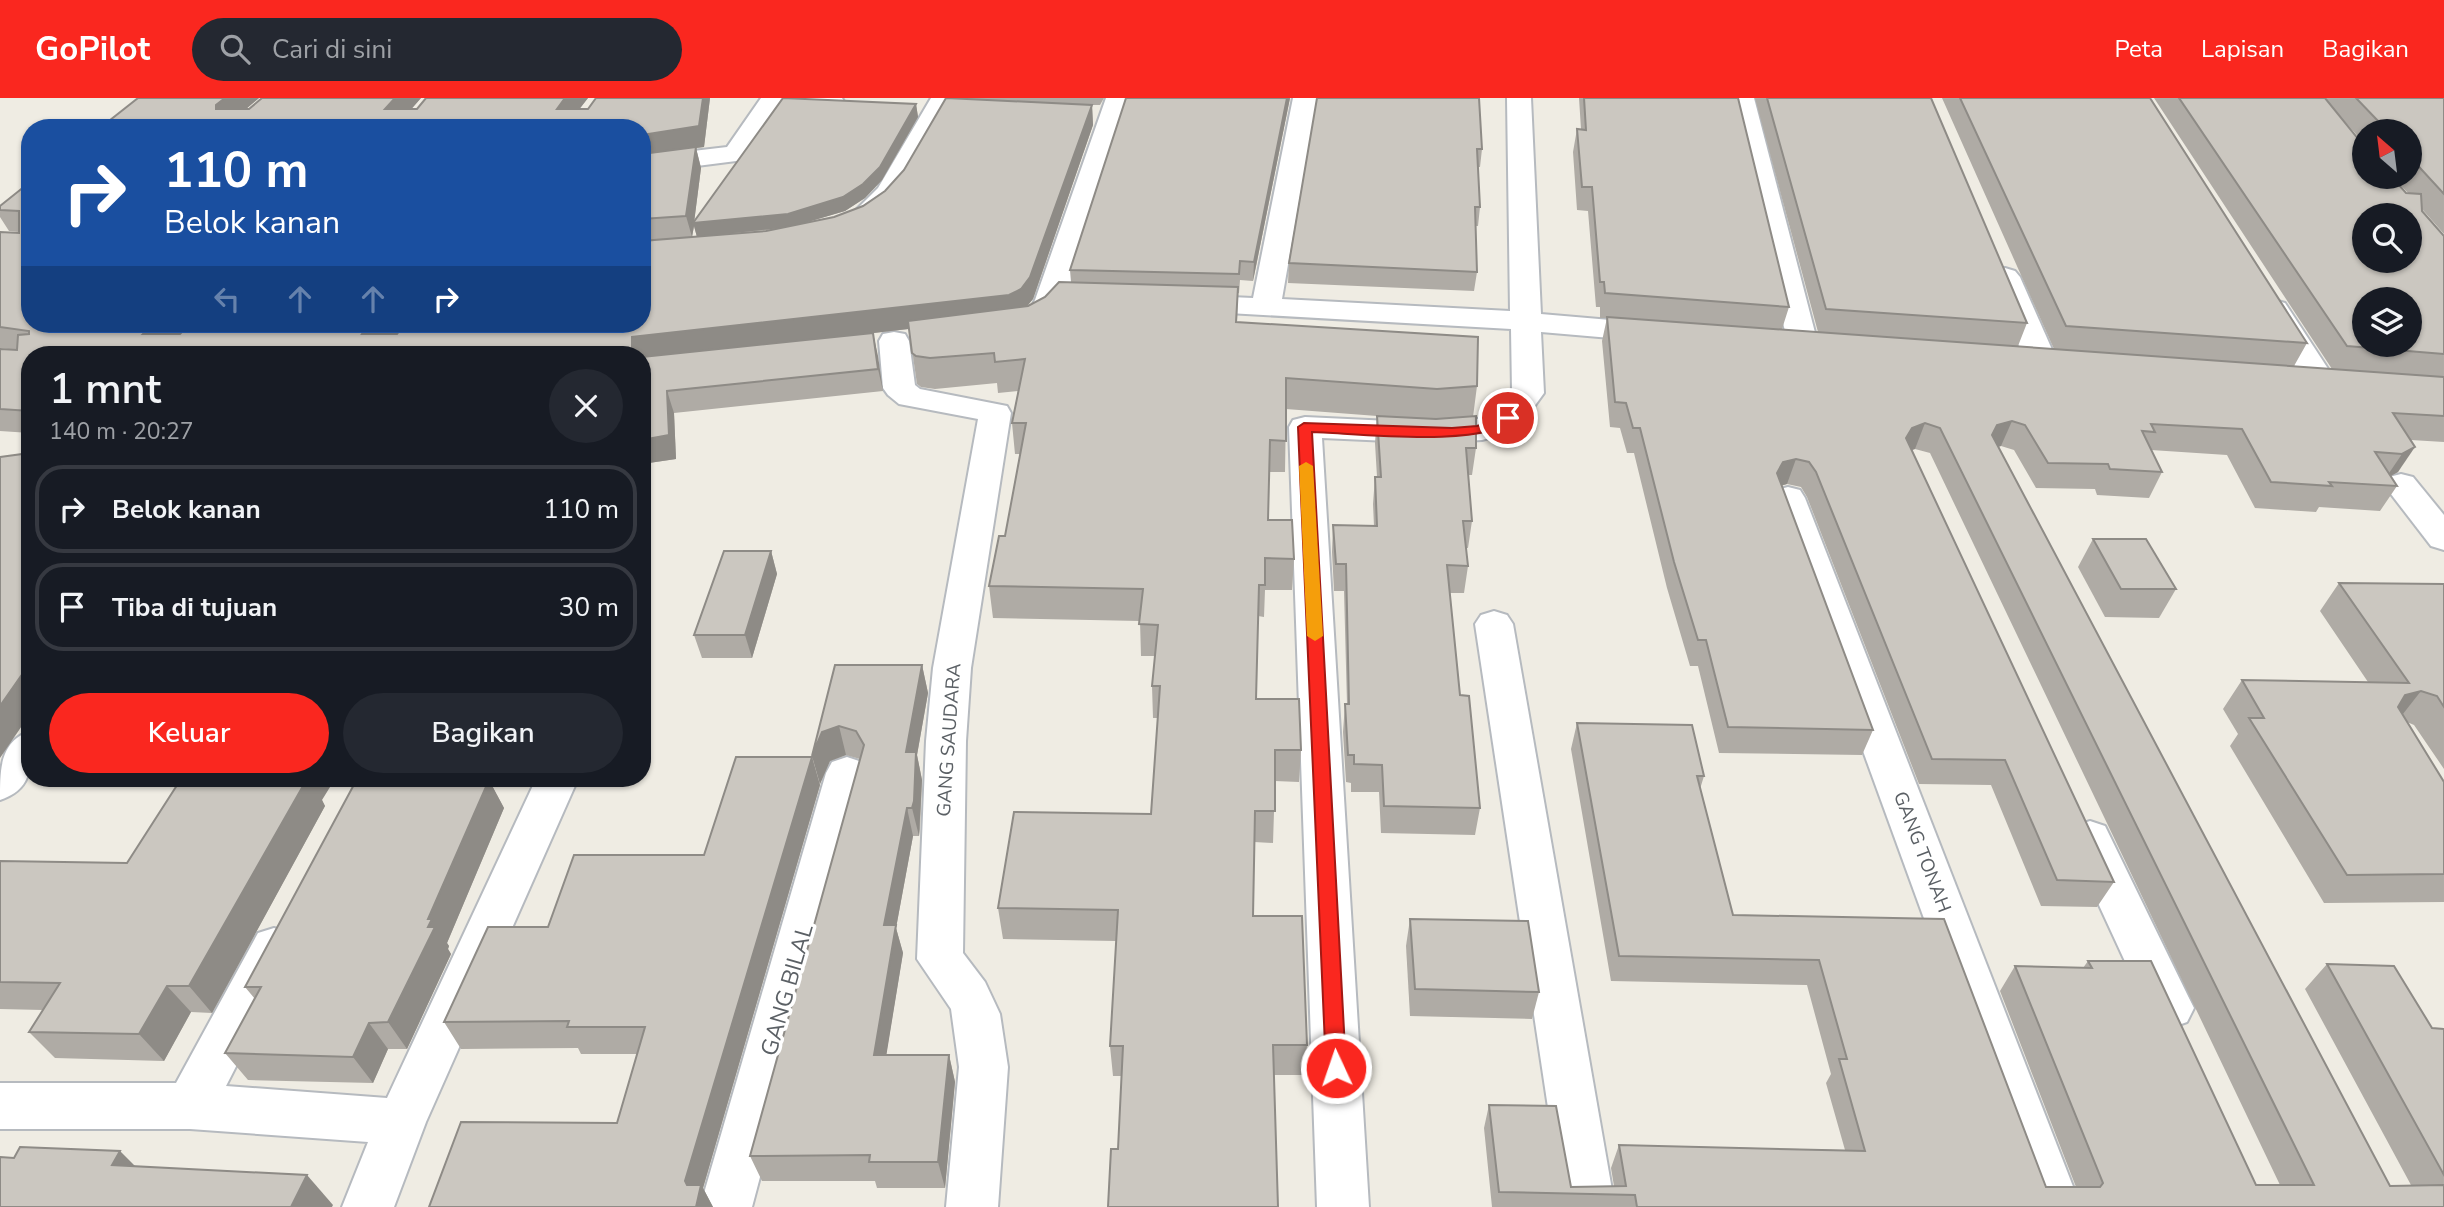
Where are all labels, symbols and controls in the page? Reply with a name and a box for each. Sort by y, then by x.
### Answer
search box [192,18,682,81]
text: GoPilot [35,27,150,72]
icon: search [216,30,254,68]
text: Cari di sini [272,32,392,67]
text: Peta [2114,33,2163,65]
text: Lapisan [2201,33,2284,65]
text: Bagikan [2322,33,2409,65]
north arrow [2352,119,2422,189]
map controls [2352,119,2422,357]
text: 110 m [164,137,308,204]
icon: right [49,147,140,238]
text: Belok kanan [164,201,340,244]
button: search [2352,203,2422,273]
icon: left [208,280,246,318]
icon: ahead [281,280,319,318]
icon: ahead [354,280,392,318]
icon: right [427,280,465,318]
button: layers [2352,287,2422,357]
text: 1 mnt [49,361,161,418]
button: close [549,369,623,443]
pin [1478,388,1538,448]
icon: arrive [1489,399,1527,437]
text: 140 m · 20:27 [49,416,194,447]
icon: right [53,490,91,528]
text: Belok kanan [112,492,261,527]
text: 110 m [543,492,619,527]
icon: arrive [53,588,91,626]
text: Tiba di tujuan [112,590,277,625]
text: 30 m [559,590,619,625]
street label: GANG SAUDARA [931,662,967,818]
button: Keluar [49,693,329,773]
button: Bagikan [343,693,623,773]
street label: GANG TONAH [1887,788,1957,916]
street label: GANG BILAL [753,920,821,1060]
position arrow [1299,1031,1373,1105]

